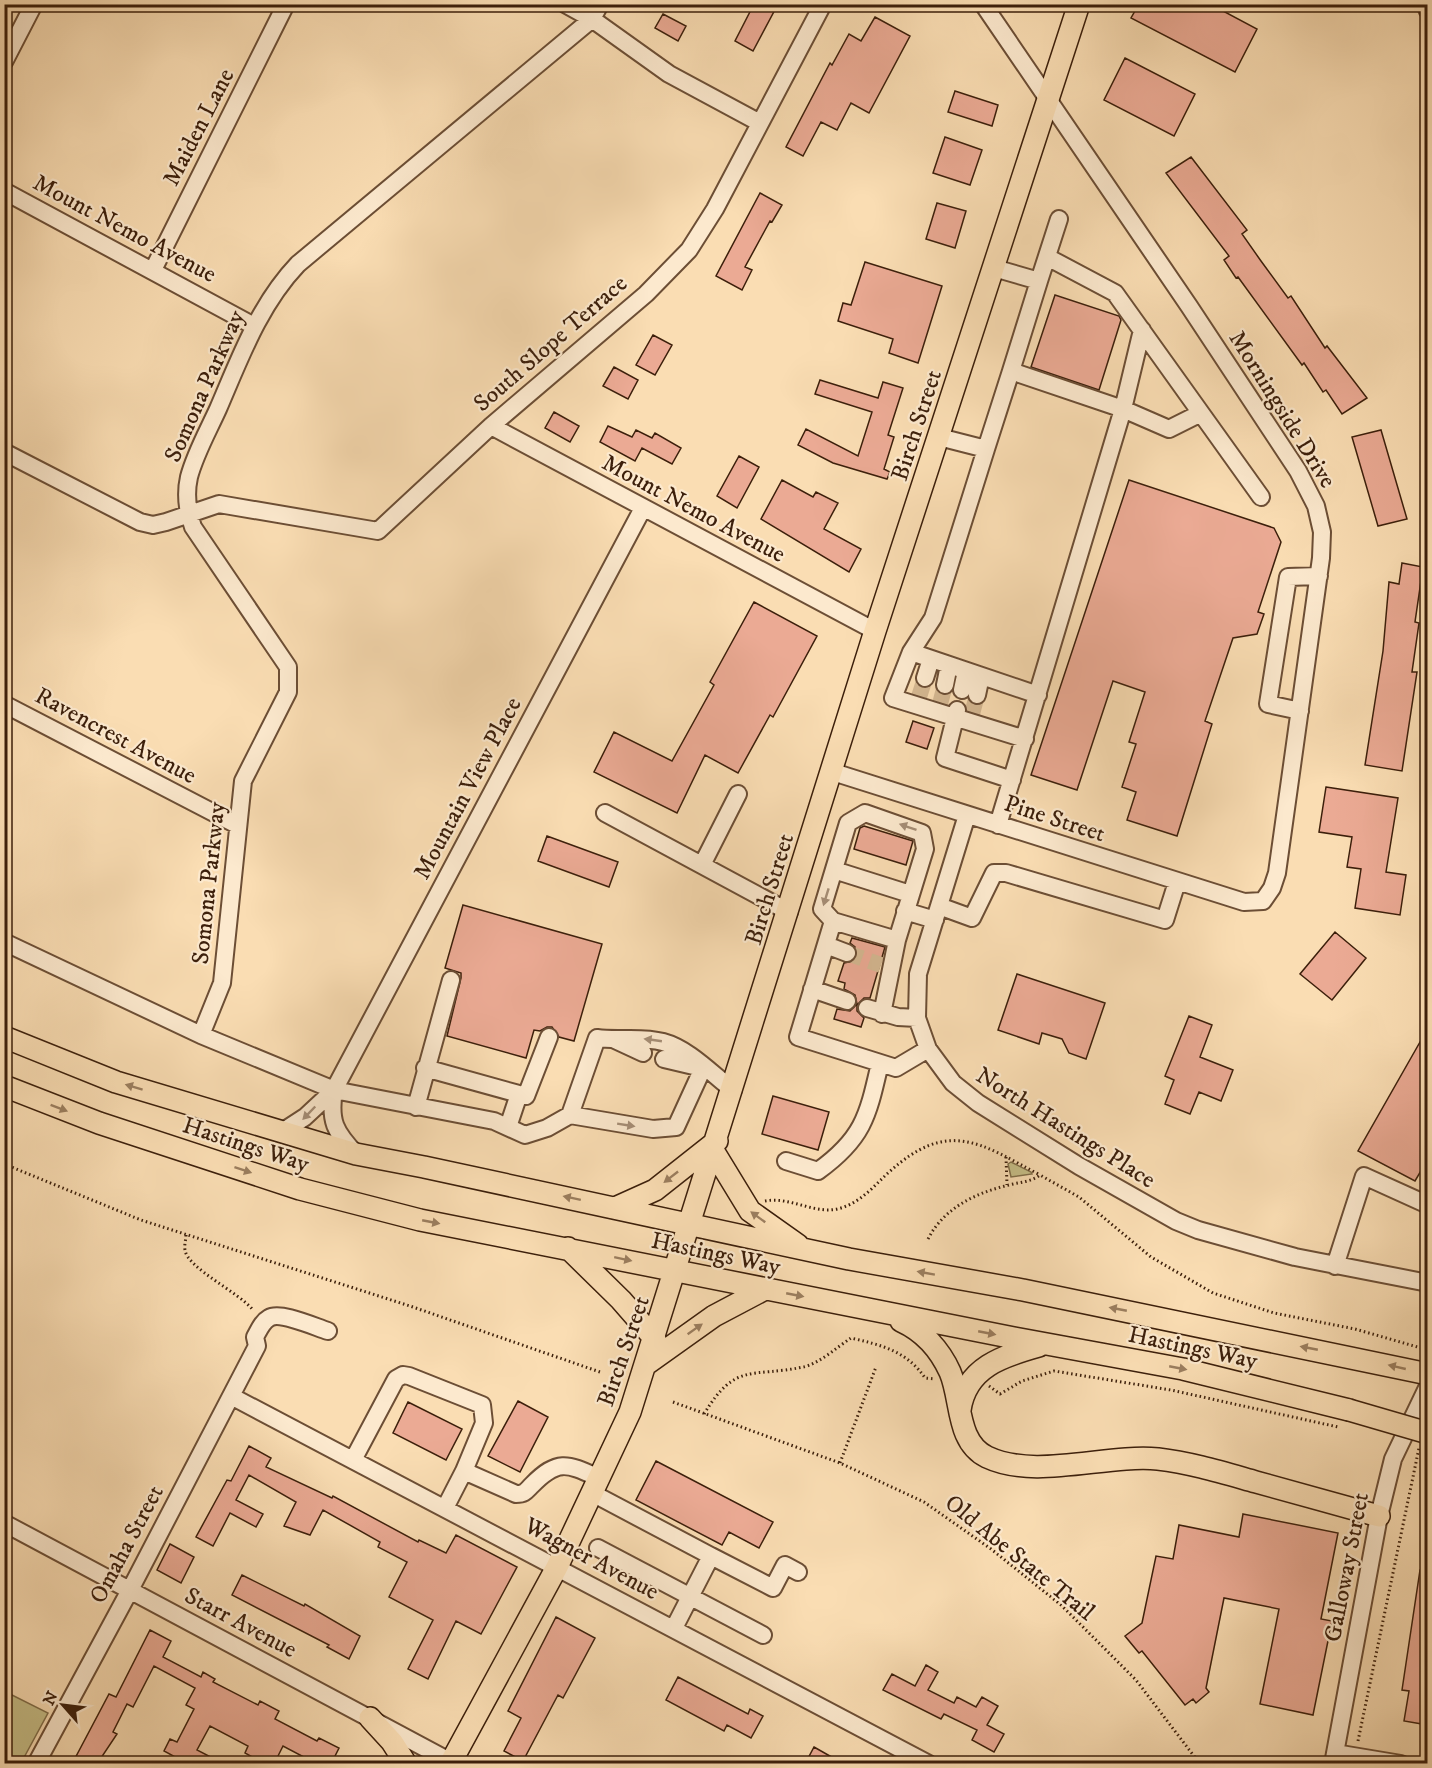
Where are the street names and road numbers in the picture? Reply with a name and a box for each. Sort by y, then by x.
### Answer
street label: Maiden Lane [157,64,241,191]
street label: Mount Nemo Avenue [28,168,221,290]
street label: South Slope Terrace [468,269,634,419]
street label: Somona Parkway [158,305,252,467]
street label: Morningside Drive [1222,325,1343,494]
street label: Birch Street [885,366,949,485]
street label: Mount Nemo Avenue [597,448,790,570]
street label: Ravencrest Avenue [30,681,201,791]
street label: Mountain View Place [407,692,529,885]
street label: Pine Street [1000,789,1109,849]
street label: Somona Parkway [186,800,233,966]
street label: Birch Street [739,830,801,949]
street label: North Hastings Place [970,1060,1161,1195]
street label: Hastings Way [178,1110,314,1180]
street label: Hastings Way [648,1226,784,1282]
street label: Birch Street [591,1292,657,1411]
street label: Hastings Way [1125,1320,1261,1376]
street label: Omaha Street [83,1480,171,1609]
street label: Old Abe State Trail [938,1488,1101,1628]
street label: Galloway Street [1318,1490,1376,1644]
street label: Wagner Avenue [518,1510,664,1607]
street label: Starr Avenue [179,1581,302,1665]

